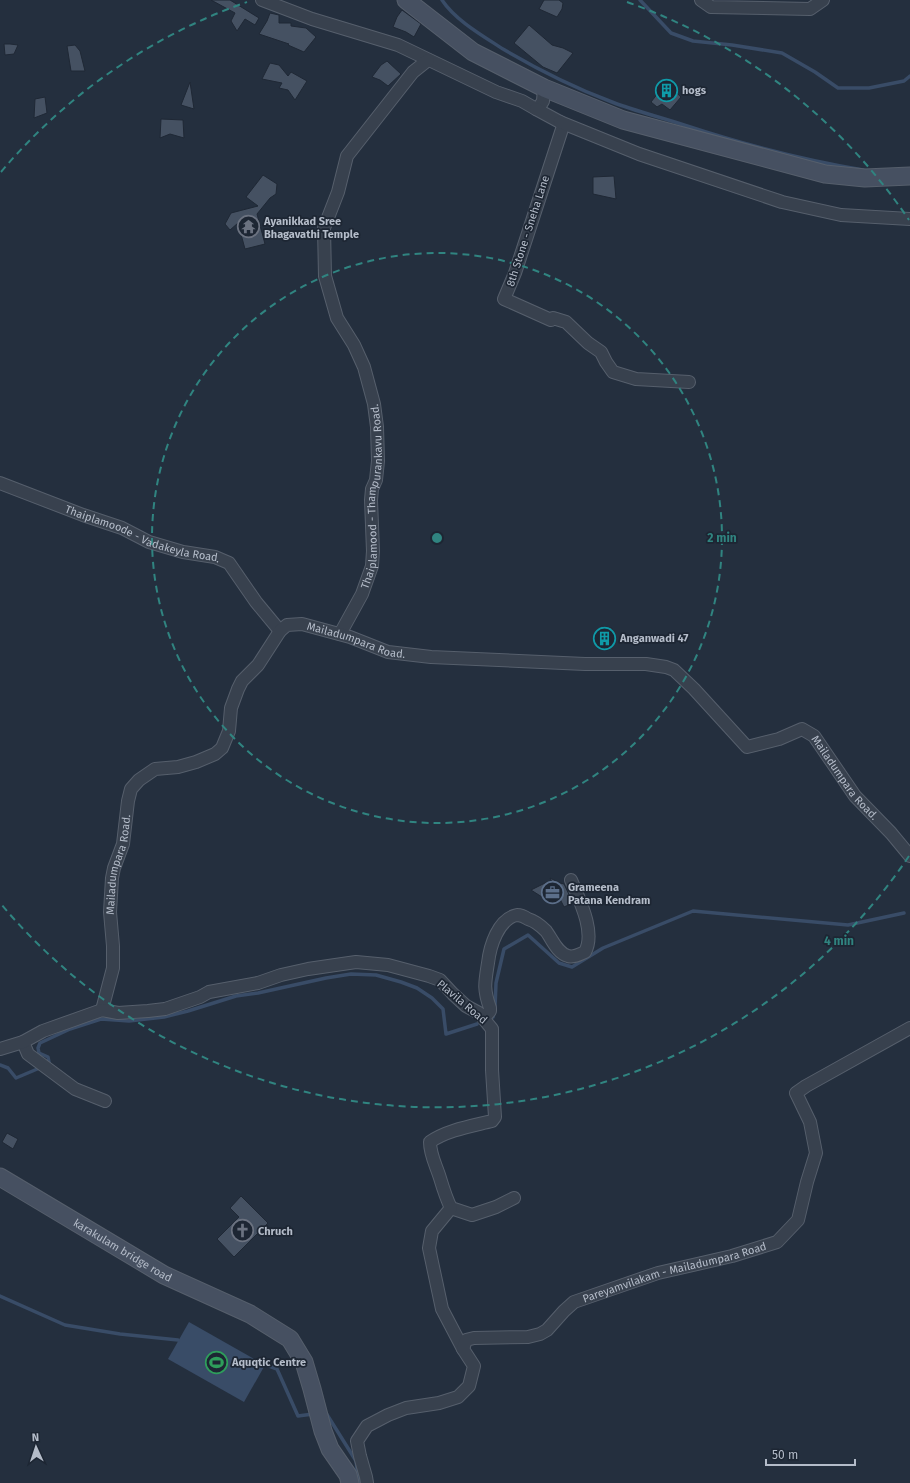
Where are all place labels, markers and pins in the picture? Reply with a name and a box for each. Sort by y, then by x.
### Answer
building icon: hogs [654,77,680,103]
place label: hogs [682,84,707,97]
temple icon: Ayanikkad Sree Bhagavathi Temple [236,214,262,240]
place label: Ayanikkad Sree Bhagavathi Temple [263,215,359,241]
centre of rings [430,531,444,545]
building icon: Anganwadi 47 [591,625,617,651]
place label: Anganwadi 47 [619,632,689,645]
office icon: Grameena Patana Kendram [540,880,566,906]
place label: Grameena Patana Kendram [568,881,650,907]
church icon: Chruch [230,1218,256,1244]
place label: Chruch [258,1225,293,1238]
sports icon: Aquqtic Centre [204,1349,230,1375]
place label: Aquqtic Centre [231,1356,306,1369]

